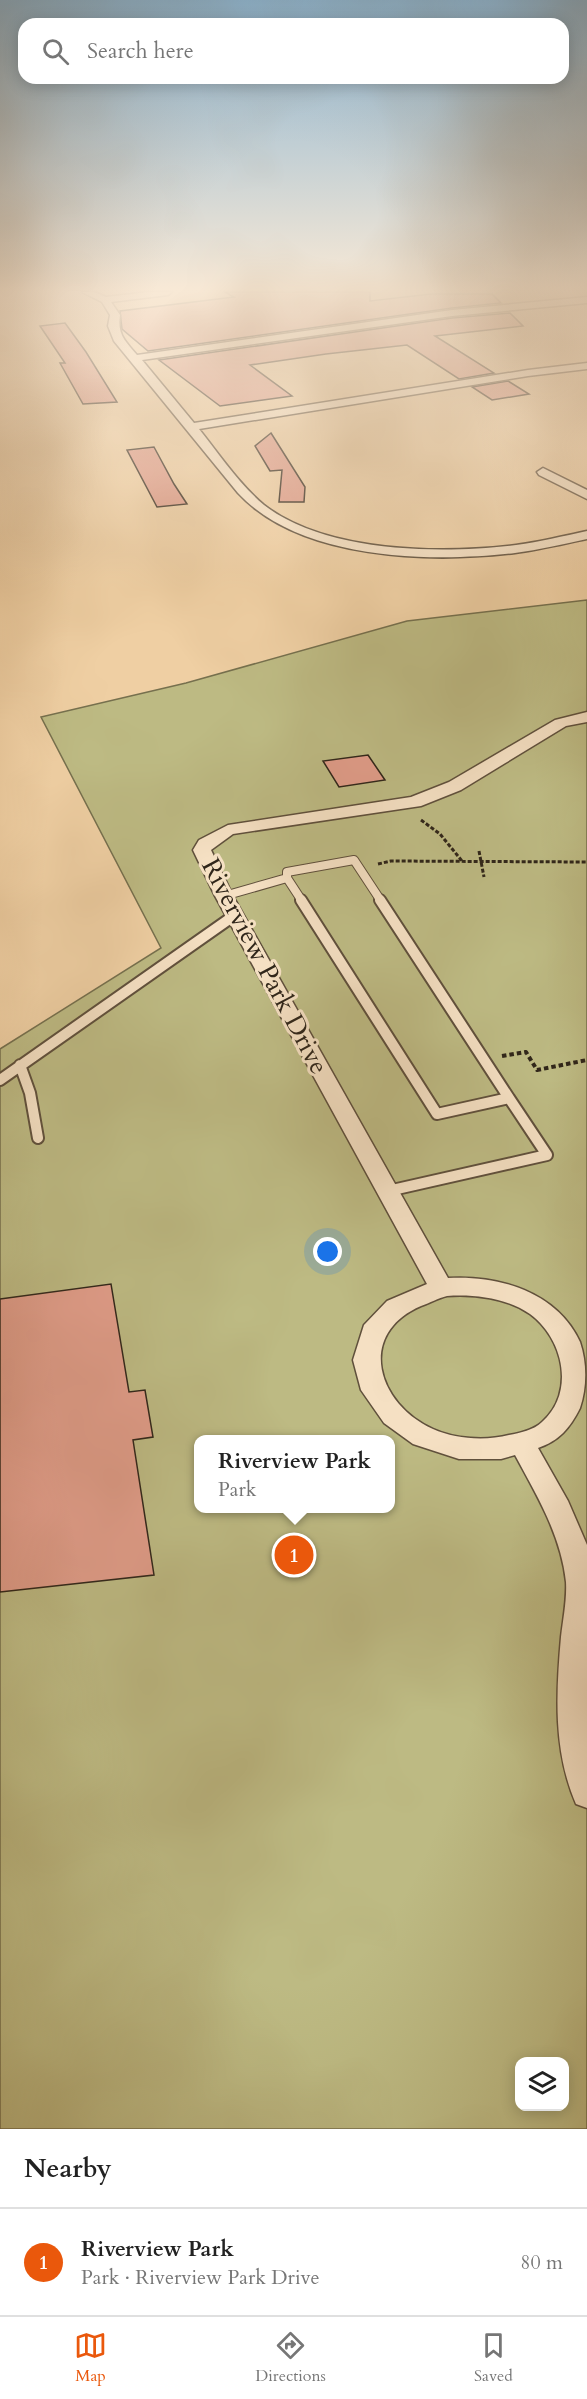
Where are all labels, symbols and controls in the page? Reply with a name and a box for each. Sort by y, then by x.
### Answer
search box [18,18,569,84]
icon: search [39,35,72,68]
text: Search here [87,36,194,66]
street label: Riverview Park Drive [193,852,337,1080]
your location [313,1237,342,1266]
popup [194,1435,395,1513]
text: Riverview Park [218,1446,371,1476]
text: Park [218,1476,256,1503]
pin: 1 [274,1532,314,1578]
map controls [515,2057,569,2111]
button: layers [515,2057,569,2111]
text: Nearby [24,2151,112,2186]
text: Riverview Park [81,2234,234,2264]
text: 1 [38,2249,49,2276]
text: 80 m [520,2249,563,2276]
text: Park · Riverview Park Drive [81,2264,320,2291]
tab: Map [74,2329,107,2387]
tab: Directions [255,2329,326,2387]
tab: Saved [474,2329,513,2387]

